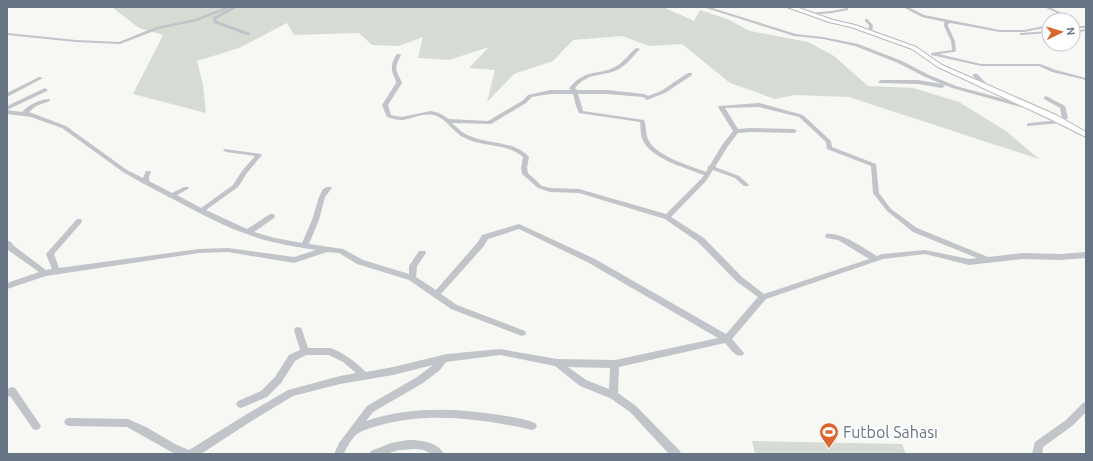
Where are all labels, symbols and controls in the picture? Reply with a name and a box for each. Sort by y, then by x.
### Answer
north arrow [1041,12,1081,52]
text: N [1065,27,1077,36]
sports icon: Futbol Sahası [818,421,840,449]
place label: Futbol Sahası [843,423,938,441]

